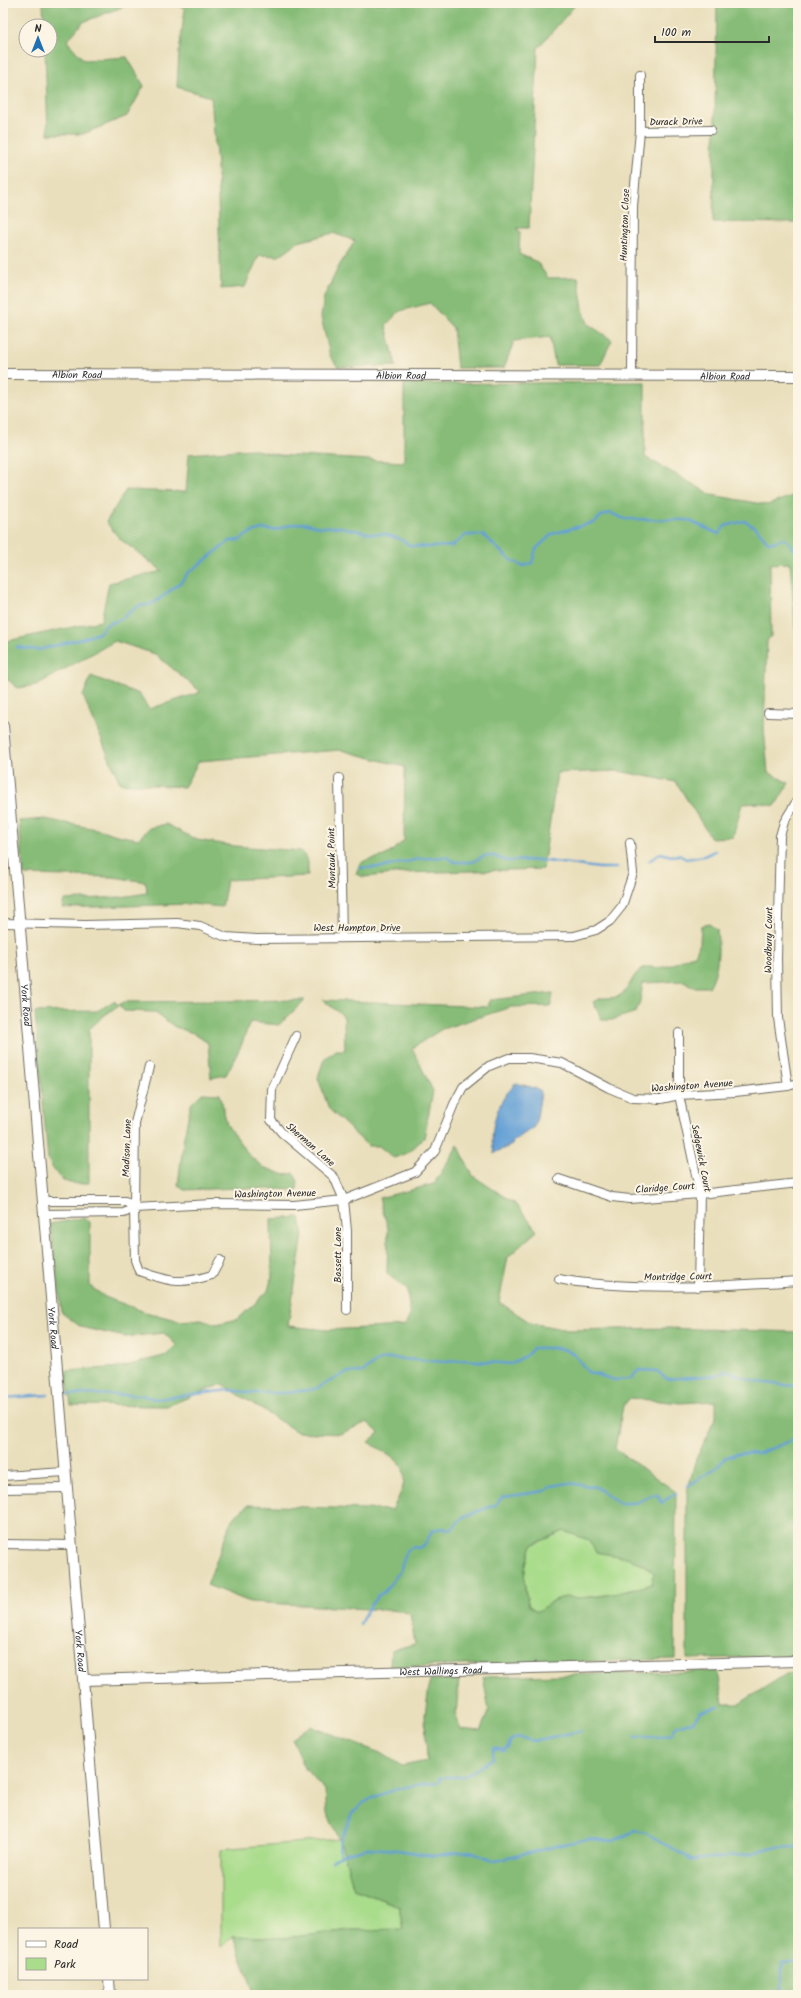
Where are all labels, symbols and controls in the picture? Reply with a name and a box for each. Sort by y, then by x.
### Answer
north arrow [18,18,58,58]
scale bar [655,18,769,44]
text: N [35,20,42,38]
text: 100 m [661,23,692,42]
street label: Durack Drive [649,114,703,130]
street label: Huntington Close [616,188,634,262]
street label: Albion Road [52,367,103,383]
street label: Albion Road [376,368,427,384]
street label: Albion Road [700,369,751,385]
street label: Montauk Point [323,827,341,889]
street label: Woodbury Court [760,907,778,973]
street label: West Hampton Drive [313,920,401,936]
street label: York Road [16,983,35,1028]
street label: Washington Avenue [651,1075,734,1097]
street label: Madison Lane [118,1118,136,1177]
street label: Sherman Lane [282,1119,339,1171]
street label: Sedgewick Court [687,1123,715,1194]
street label: Claridge Court [635,1178,695,1198]
street label: Washington Avenue [234,1185,317,1203]
street label: Bassett Lane [330,1227,346,1283]
street label: Montridge Court [644,1268,712,1286]
street label: York Road [43,1306,62,1351]
street label: York Road [70,1629,89,1674]
street label: West Wallings Road [399,1662,483,1681]
legend [18,1928,148,1980]
text: Road [54,1935,79,1954]
text: Park [54,1955,76,1974]

